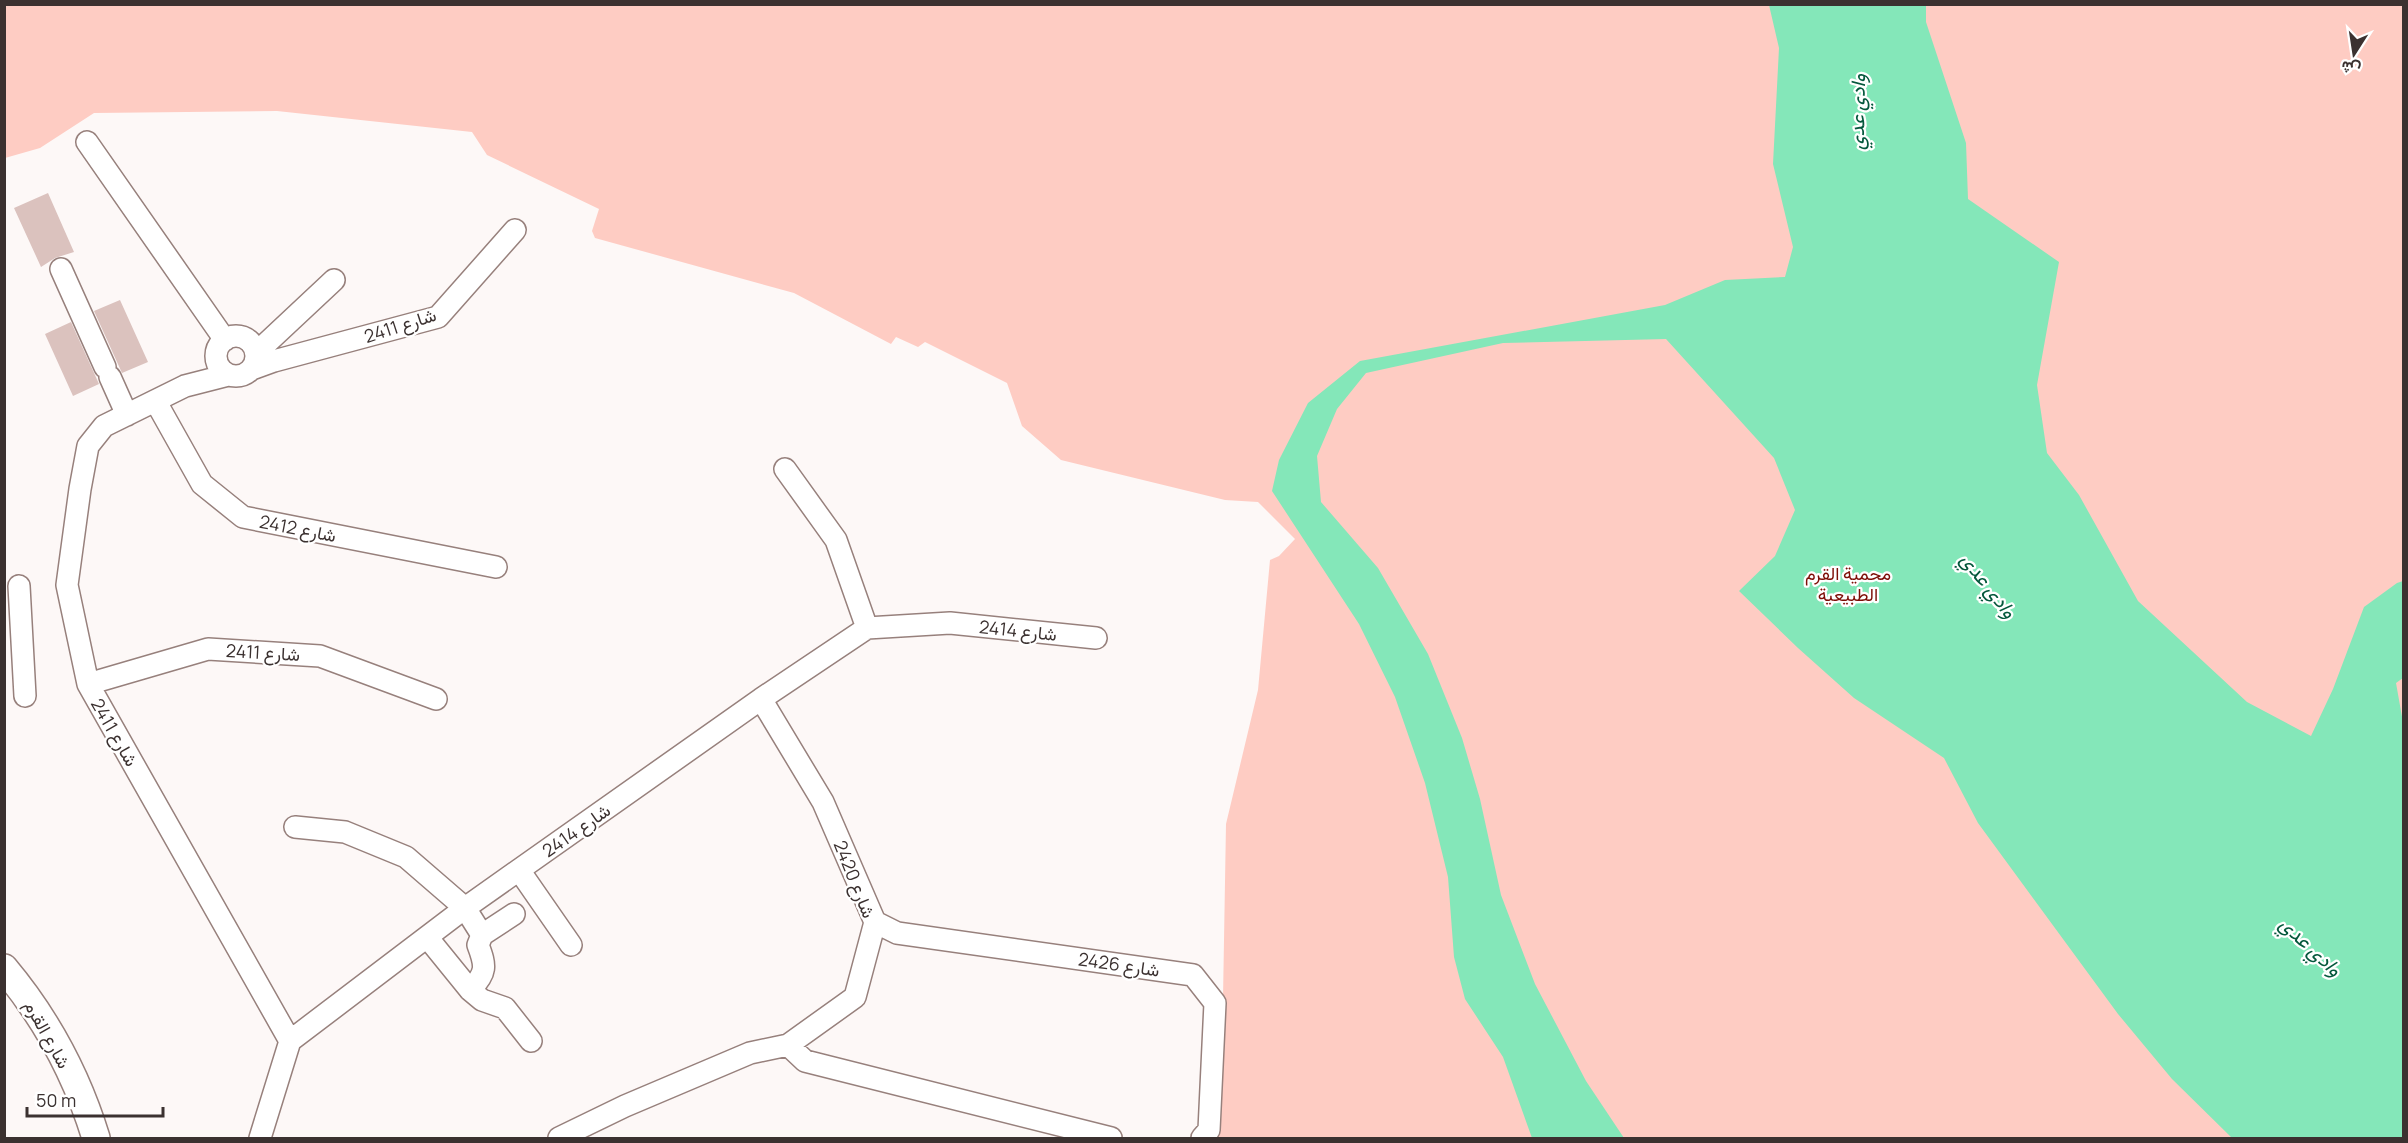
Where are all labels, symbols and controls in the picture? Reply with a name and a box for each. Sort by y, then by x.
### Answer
north arrow [2324,24,2384,84]
text: ش [2339,56,2363,81]
water label: وادي عدي [1843,73,1874,150]
street label: شارع 2411 [361,302,439,349]
street label: 2412 شارع [257,509,338,548]
water label: وادي عدي [1952,547,2023,625]
park label: محمية القرم الطبيعية [1805,561,1891,606]
street label: 2414 شارع [978,614,1058,647]
street label: 2411 شارع [225,638,301,667]
street label: شارع 2411 [85,694,144,771]
street label: 2414 شارع [537,798,615,863]
street label: 2420 شارع [828,837,881,922]
water label: وادي عدي [2272,910,2348,984]
street label: 2426 شارع [1077,946,1161,983]
street label: شارع القرم [19,996,77,1073]
scale bar [27,1080,164,1118]
text: 50 m [36,1088,76,1112]

